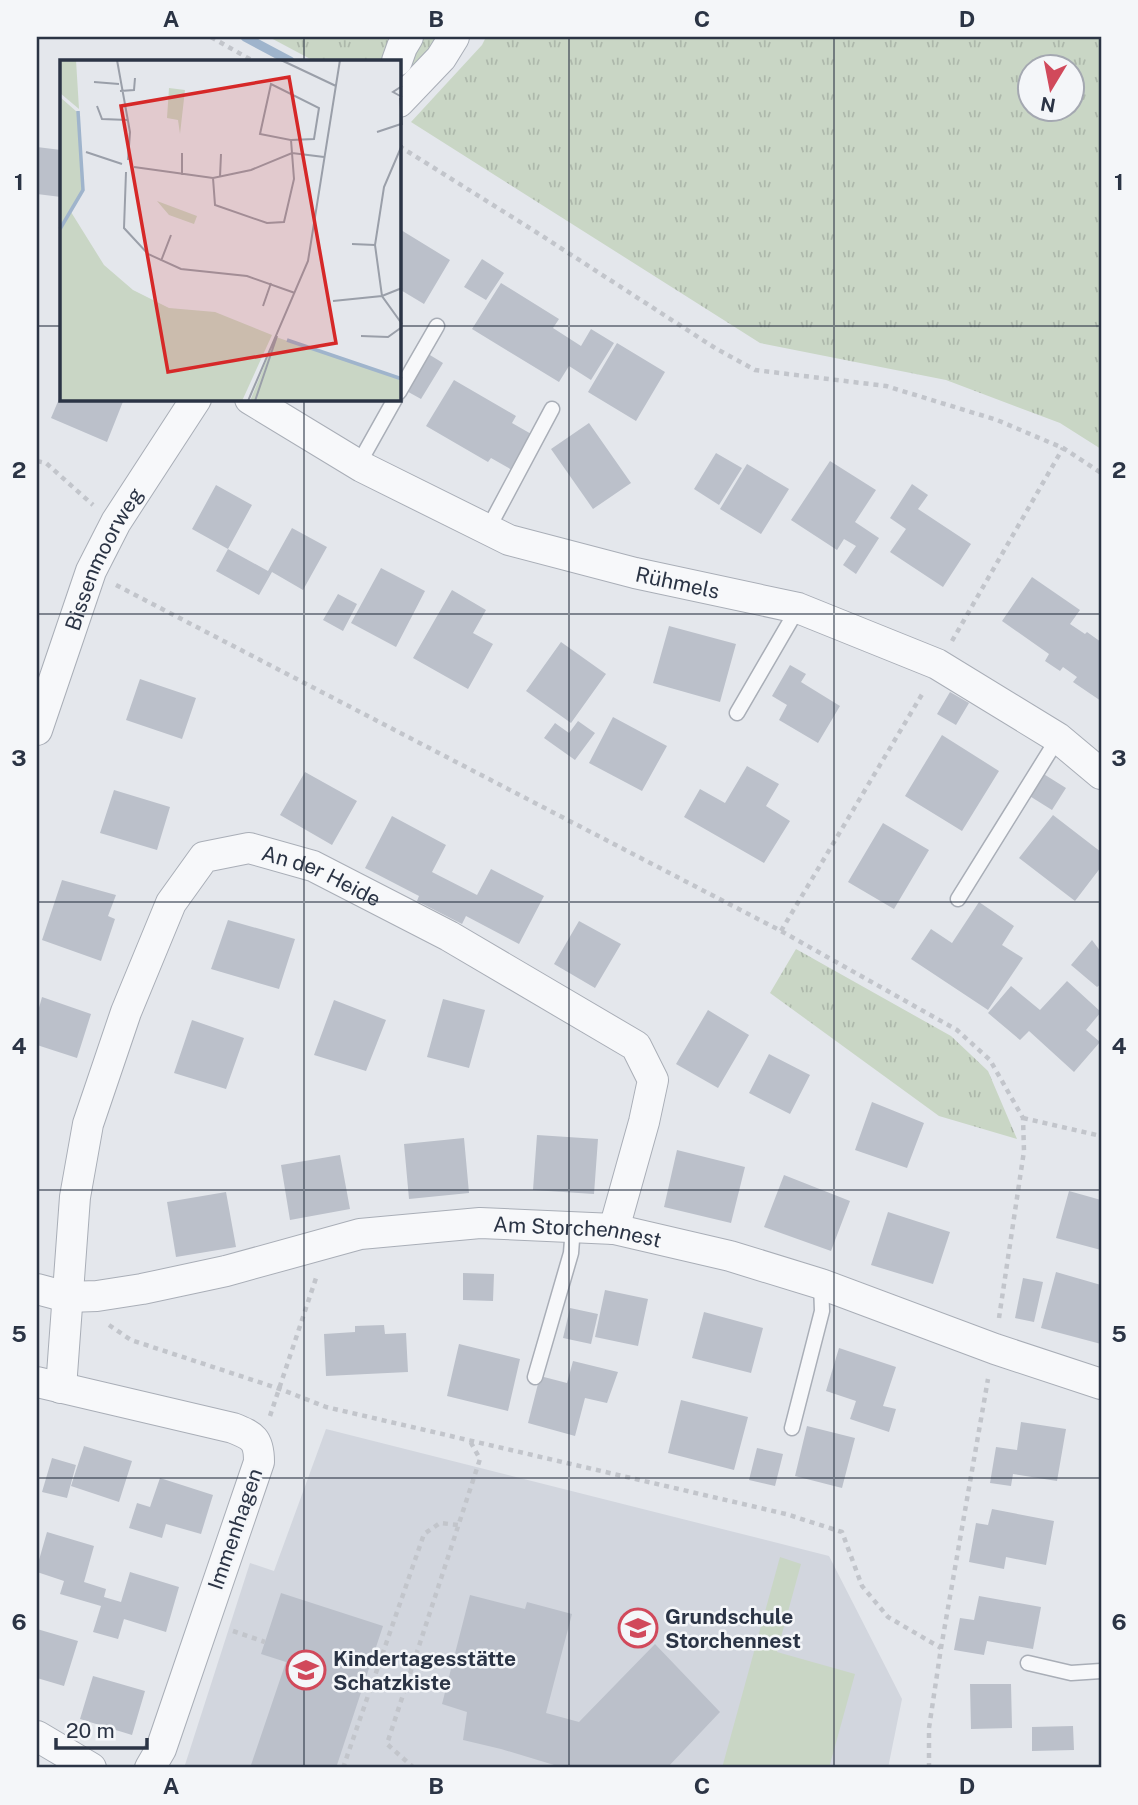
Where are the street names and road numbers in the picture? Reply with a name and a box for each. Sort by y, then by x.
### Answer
street label: Bissenmoorweg [59,482,148,634]
street label: Rühmels [633,561,722,603]
street label: An der Heide [259,840,385,911]
street label: Am Storchennest [493,1211,664,1252]
street label: Immenhagen [203,1465,267,1593]

